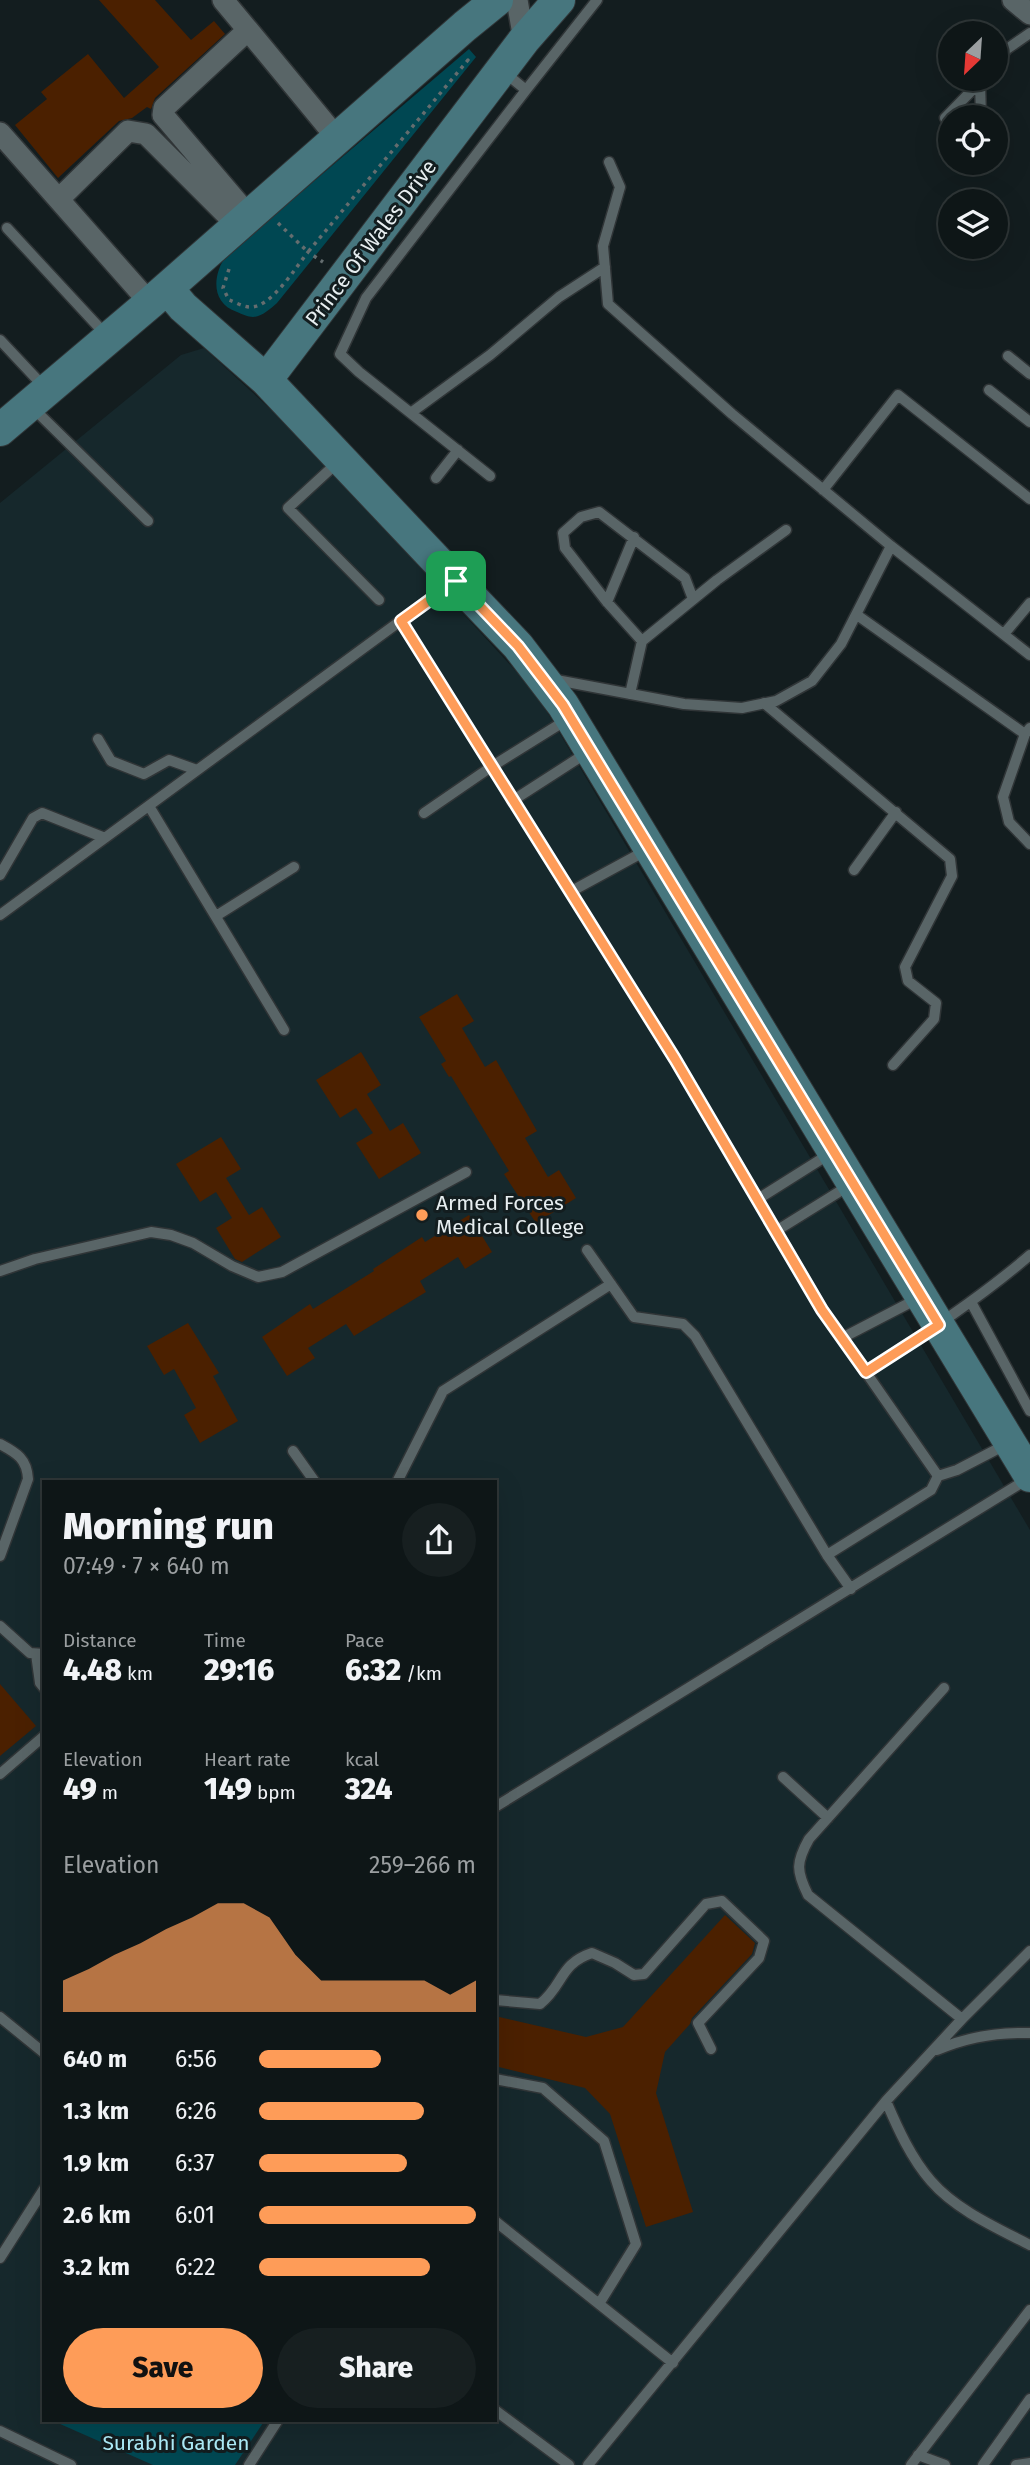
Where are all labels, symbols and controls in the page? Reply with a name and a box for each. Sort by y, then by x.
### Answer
north arrow [938,21,1008,91]
map controls [938,21,1008,259]
button: locate [938,105,1008,175]
street label: Prince Of Wales Drive [300,155,442,331]
button: layers [938,189,1008,259]
pin [426,551,486,611]
icon: arrive [437,562,475,600]
place label: Armed Forces Medical College [436,1190,584,1240]
marker: Armed Forces Medical College [414,1207,430,1223]
text: Morning run [63,1503,274,1549]
button: share [402,1503,476,1577]
text: 07:49 · 7 × 640 m [63,1552,230,1580]
text: Distance [63,1629,137,1652]
text: Time [204,1629,246,1652]
text: Pace [345,1629,384,1652]
text: 4.48 [63,1652,122,1688]
text: 29:16 [204,1652,274,1688]
text: 6:32 [345,1652,401,1688]
text: km [122,1662,153,1685]
text: /km [401,1662,442,1685]
text: Elevation [63,1748,143,1771]
text: Heart rate [204,1748,291,1771]
text: kcal [345,1748,379,1771]
text: 49 [63,1771,97,1807]
text: 149 [204,1771,252,1807]
text: 324 [345,1771,393,1807]
text: m [97,1781,118,1804]
text: bpm [252,1781,296,1804]
text: Elevation [63,1851,159,1879]
text: 259–266 m [369,1851,476,1879]
text: 640 m [63,2045,127,2073]
text: 6:56 [175,2045,217,2073]
text: 1.3 km [63,2097,129,2125]
text: 6:26 [175,2097,216,2125]
text: 1.9 km [63,2149,129,2177]
text: 6:37 [175,2149,215,2177]
text: 2.6 km [63,2201,131,2229]
text: 6:01 [175,2201,215,2229]
text: 3.2 km [63,2253,130,2281]
text: 6:22 [175,2253,216,2281]
button: Save [63,2328,263,2408]
button: Share [277,2328,476,2408]
park label: Surabhi Garden [102,2430,250,2456]

